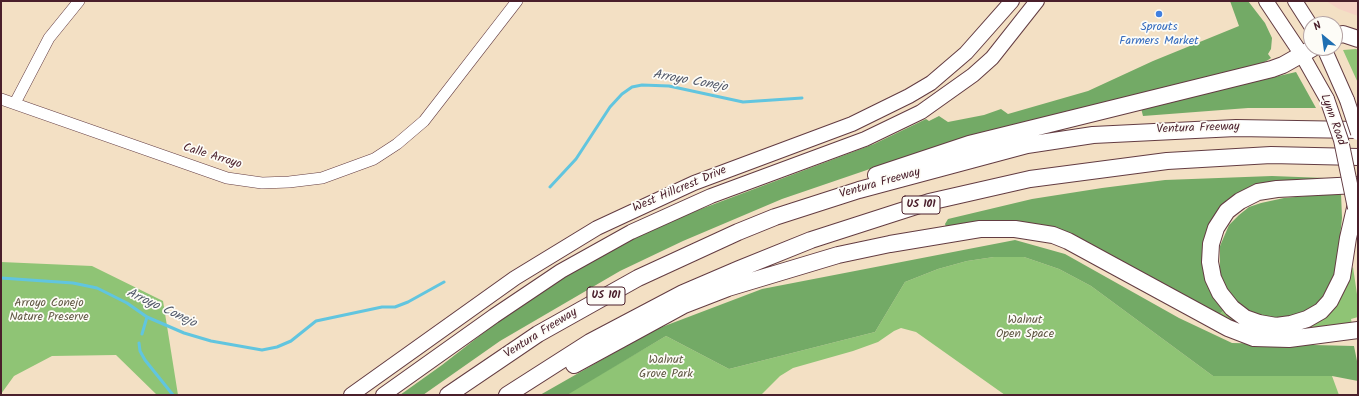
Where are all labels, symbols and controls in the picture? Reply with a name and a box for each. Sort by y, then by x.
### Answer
marker: Sprouts Farmers Market [1154,9,1164,19]
north arrow [1303,16,1343,56]
text: N [1310,17,1325,36]
place label: Sprouts Farmers Market [1119,21,1199,49]
water label: Arroyo Conejo [652,68,728,96]
street label: Lynn Road [1316,92,1348,148]
street label: Ventura Freeway [1156,120,1240,138]
street label: Calle Arroyo [181,141,243,173]
street label: West Hillcrest Drive [631,164,729,216]
street label: Ventura Freeway [838,166,922,202]
road number: US 101 [902,196,940,214]
water label: Arroyo Conejo [124,286,198,332]
road number: US 101 [587,287,625,305]
park label: Arroyo Conejo Nature Preserve [9,297,89,325]
street label: Ventura Freeway [502,306,580,362]
park label: Walnut Open Space [996,314,1054,342]
park label: Walnut Grove Park [639,354,693,382]

